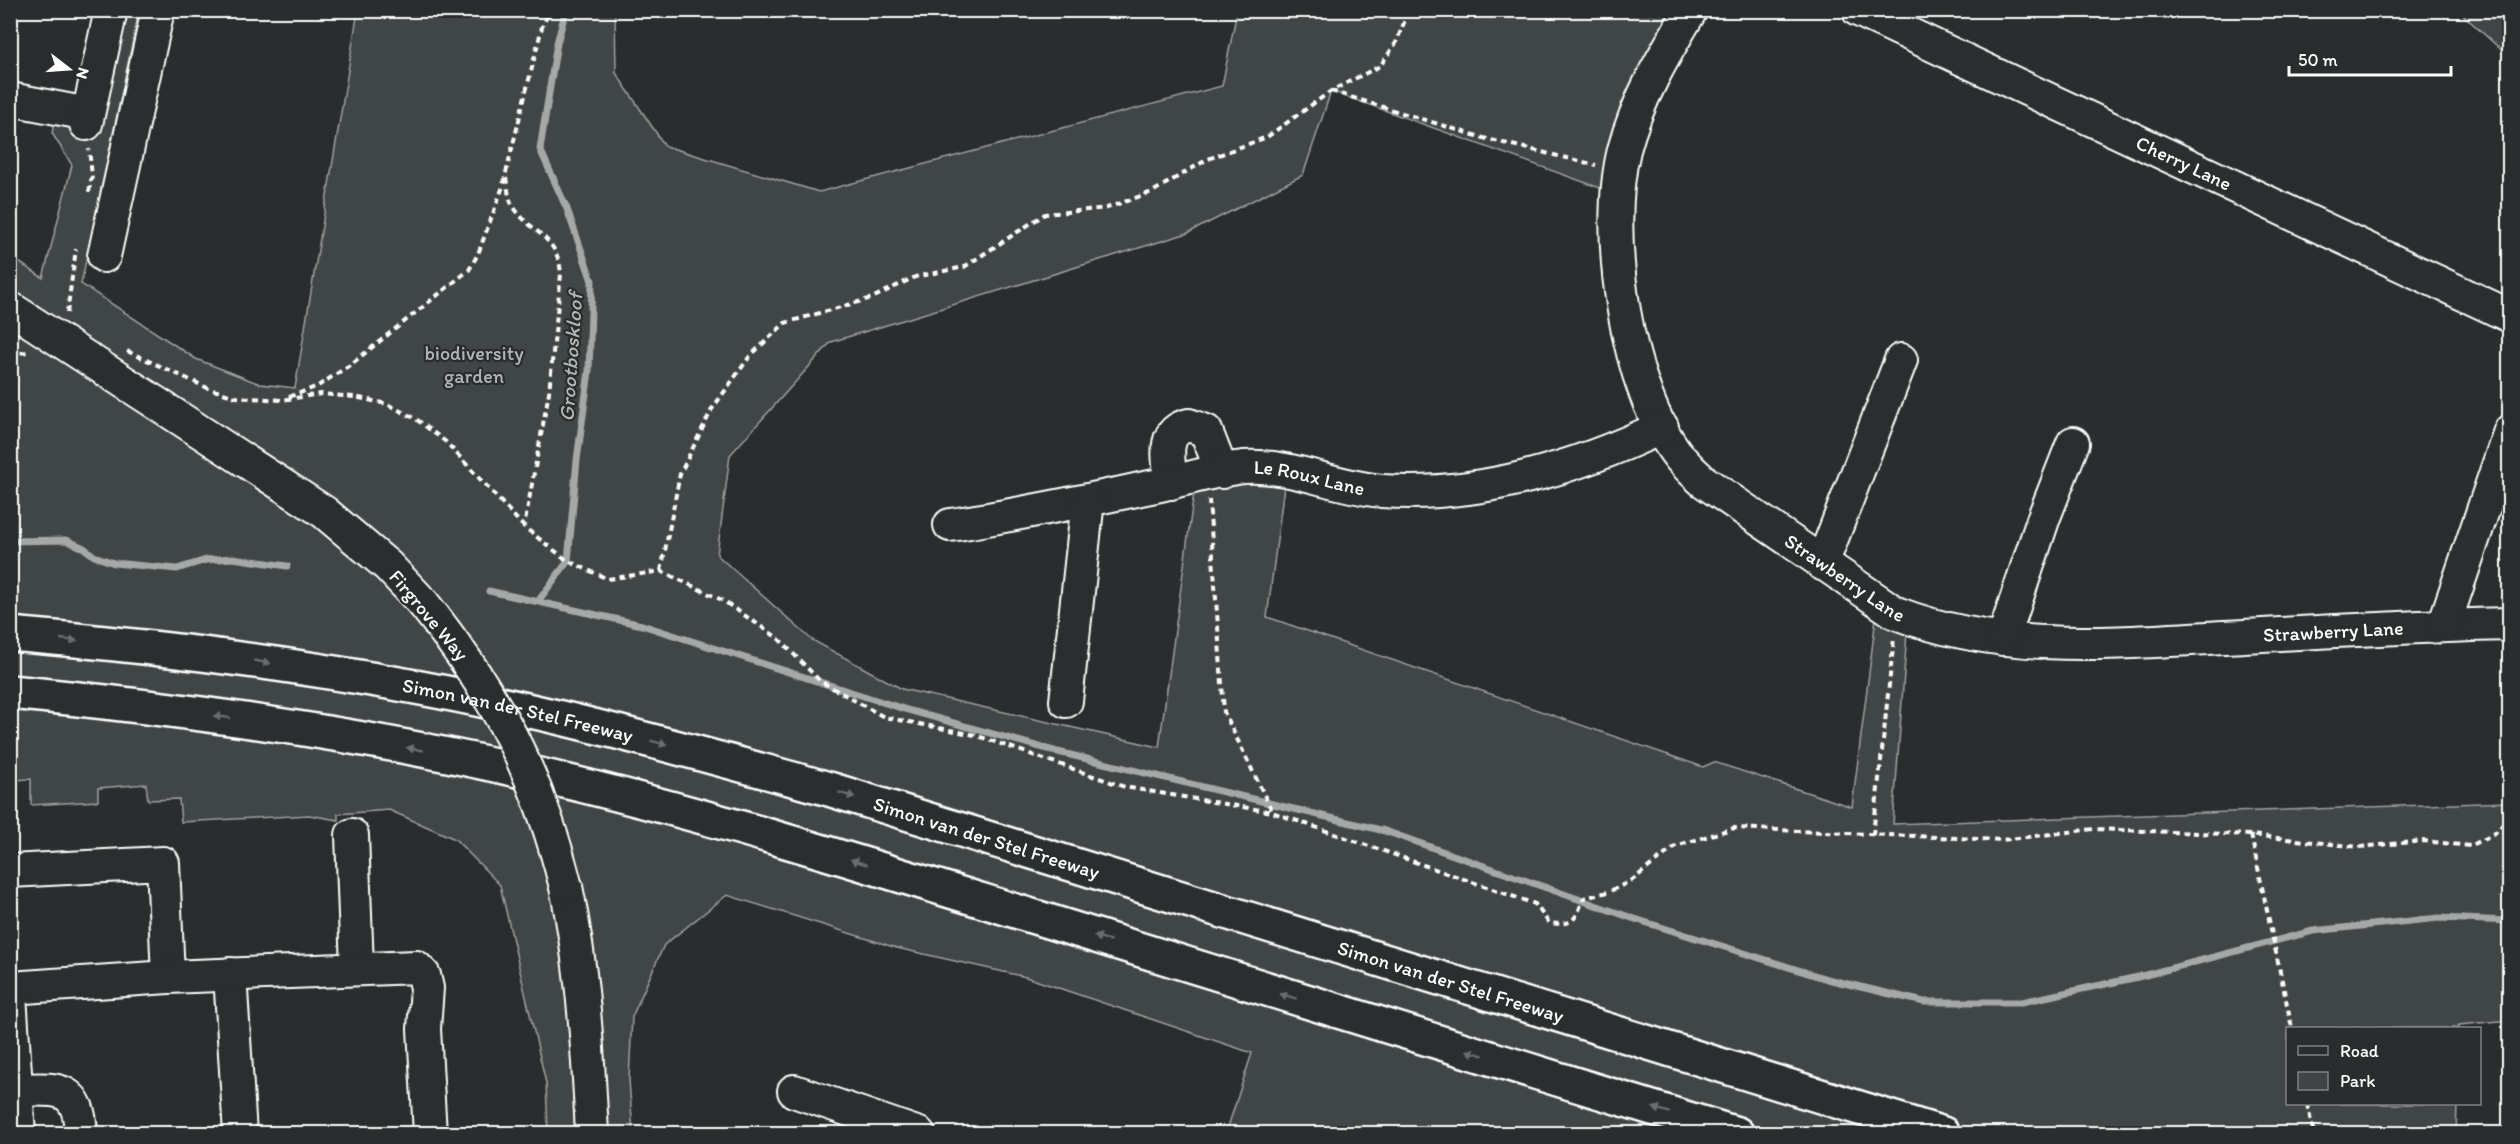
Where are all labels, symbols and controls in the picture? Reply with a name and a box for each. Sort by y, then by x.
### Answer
north arrow [39,39,99,99]
scale bar [2289,39,2451,77]
text: 50 m [2298,49,2338,71]
text: N [72,65,94,81]
street label: Cherry Lane [2132,130,2236,196]
water label: Grootboskloof [554,288,588,422]
park label: biodiversity garden [424,341,524,388]
street label: Le Roux Lane [1253,455,1367,500]
street label: Strawberry Lane [1780,529,1908,627]
street label: Firgrove Way [384,565,474,666]
street label: Strawberry Lane [2263,616,2404,647]
one-way arrow [59,635,78,645]
one-way arrow [253,658,272,667]
street label: Simon van der Stel Freeway [401,673,636,748]
one-way arrow [213,713,232,722]
one-way arrow [650,739,668,748]
one-way arrow [405,744,424,753]
one-way arrow [838,791,856,800]
street label: Simon van der Stel Freeway [870,791,1103,884]
one-way arrow [850,857,868,866]
one-way arrow [1093,933,1111,942]
street label: Simon van der Stel Freeway [1335,935,1567,1028]
one-way arrow [1279,991,1297,1000]
legend [2286,1027,2481,1105]
text: Road [2340,1040,2379,1062]
one-way arrow [1465,1048,1483,1057]
text: Park [2340,1070,2375,1092]
one-way arrow [1652,1105,1670,1114]

